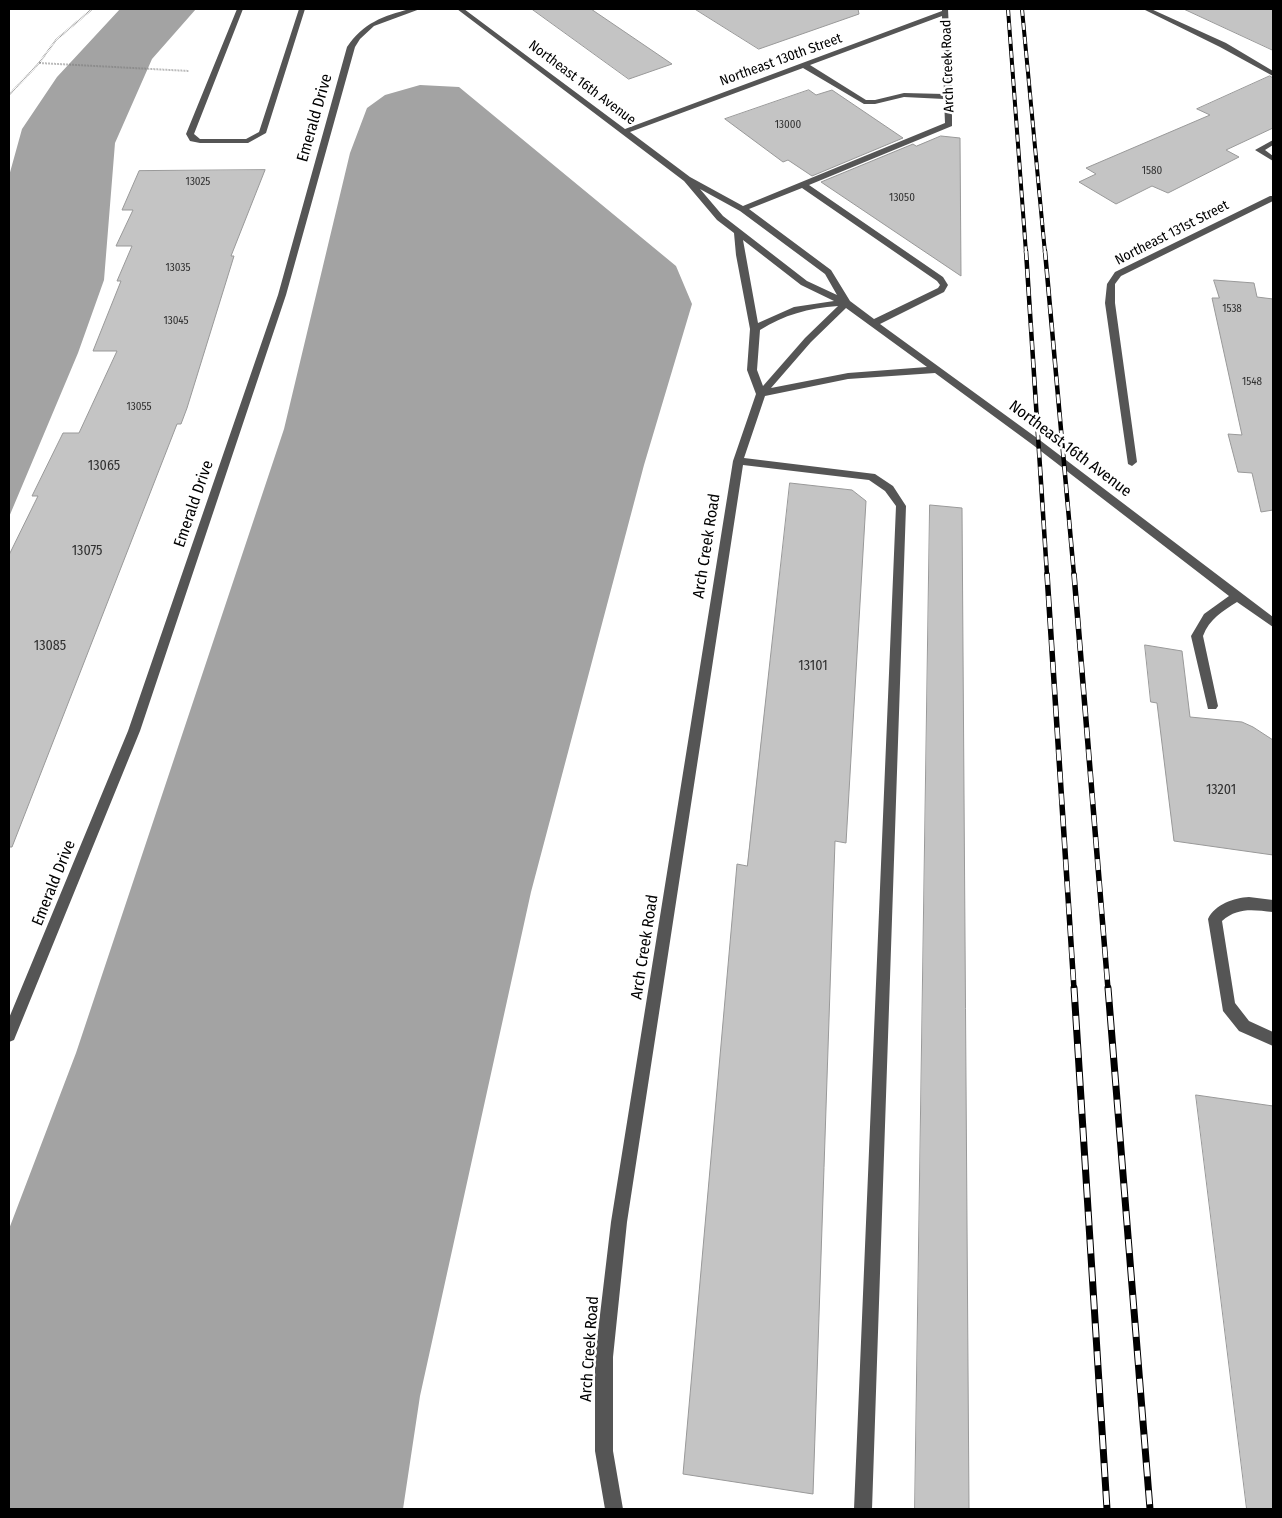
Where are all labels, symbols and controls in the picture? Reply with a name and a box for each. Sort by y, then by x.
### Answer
street label: Arch Creek Road [938,19,958,113]
street label: Northeast 130th Street [718,30,844,90]
street label: Northeast 16th Avenue [525,37,639,129]
street label: Emerald Drive [293,72,337,164]
house number: 13000 [775,118,801,132]
house number: 1580 [1142,164,1162,178]
house number: 13025 [186,175,210,189]
house number: 13050 [889,191,915,205]
street label: Northeast 131st Street [1112,197,1232,269]
house number: 13035 [166,261,190,275]
house number: 1538 [1222,302,1242,316]
house number: 13045 [163,314,189,328]
house number: 1548 [1242,375,1262,389]
street label: Northeast 16th Avenue [1005,397,1135,501]
house number: 13055 [126,400,152,414]
house number: 13065 [88,458,120,474]
street label: Emerald Drive [170,458,218,550]
street label: Arch Creek Road [689,492,725,600]
house number: 13075 [72,543,102,559]
house number: 13085 [34,638,66,654]
house number: 13101 [798,658,828,674]
house number: 13201 [1206,782,1236,798]
street label: Emerald Drive [28,837,80,929]
street label: Arch Creek Road [627,893,663,1001]
street label: Arch Creek Road [577,1296,603,1402]

